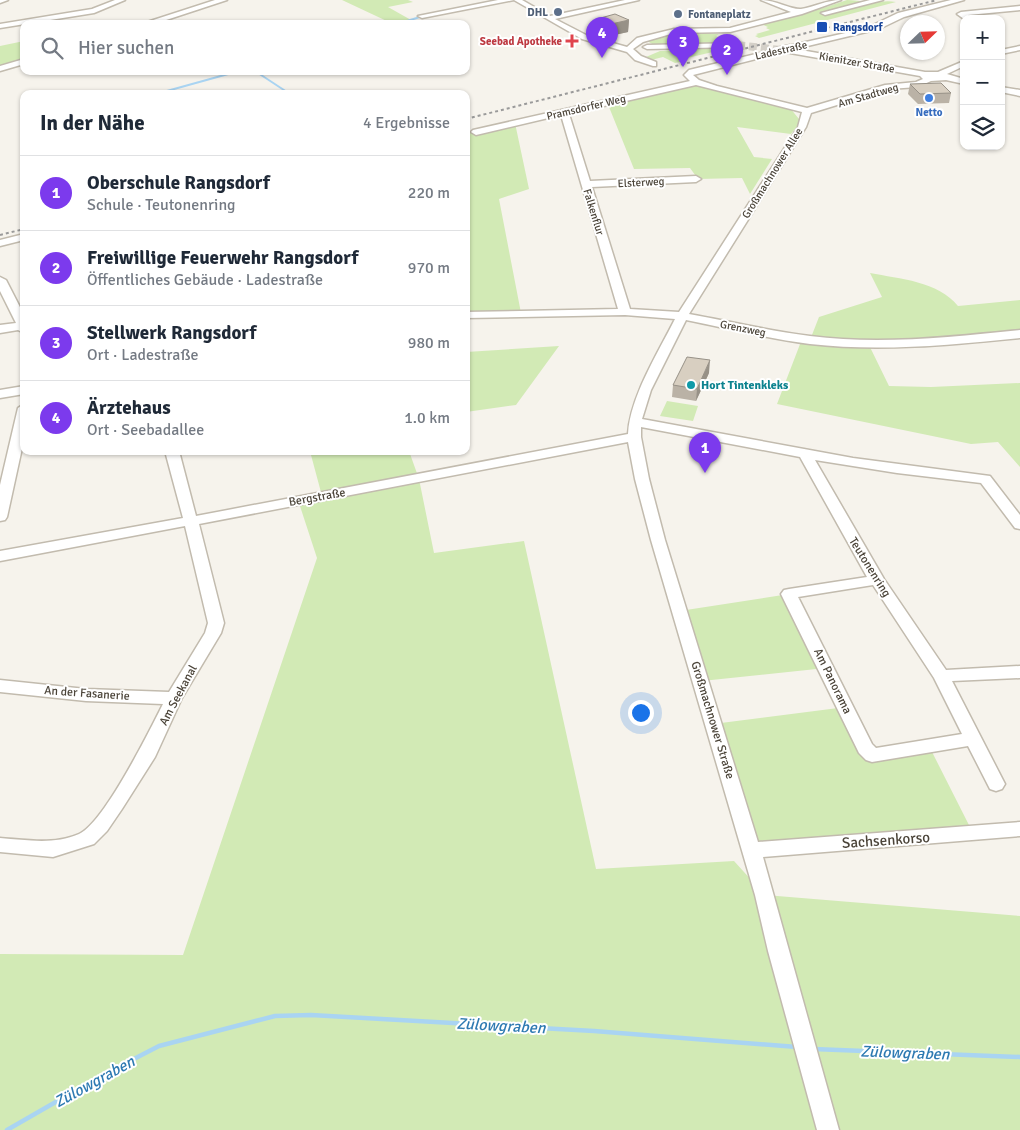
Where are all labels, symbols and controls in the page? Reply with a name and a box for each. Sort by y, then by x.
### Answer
place label: DHL [527,6,548,19]
marker: DHL [552,6,564,18]
marker: Fontaneplatz [672,8,684,20]
place label: Fontaneplatz [688,8,751,21]
north arrow [900,15,945,60]
map controls [960,15,1005,150]
button: + [960,15,1005,60]
pin: 4 [586,17,618,58]
search box [20,20,470,75]
marker: Rangsdorf [815,20,829,34]
place label: Rangsdorf [833,21,884,34]
pin: 3 [667,26,699,67]
icon: search [38,34,66,62]
pin: 2 [711,34,743,75]
place label: Seebad Apotheke [480,35,563,48]
marker: Seebad Apotheke [566,35,578,47]
text: Hier suchen [78,36,174,60]
street label: Ladestraße [754,38,808,63]
street label: Kienitzer Straße [818,49,896,76]
button: − [960,60,1005,105]
street label: Am Stadtweg [836,81,900,110]
street label: Pramsdorfer Weg [545,92,627,123]
marker: Netto [923,92,935,104]
button: layers [960,105,1005,150]
place label: Netto [915,106,943,119]
text: In der Nähe [40,110,145,136]
text: 4 Ergebnisse [363,113,450,133]
street label: Großmachnower Allee [739,126,806,221]
text: Oberschule Rangsdorf [87,171,270,195]
street label: Elsterweg [617,175,665,190]
text: 1 [52,183,60,203]
text: 220 m [408,183,450,203]
street label: Falkenflur [580,187,607,237]
text: Schule · Teutonenring [87,195,236,215]
text: Freiwillige Feuerwehr Rangsdorf [87,246,358,270]
text: 2 [52,258,60,278]
text: 970 m [408,258,450,278]
text: Öffentliches Gebäude · Ladestraße [87,270,323,290]
street label: Grenzweg [719,318,767,339]
text: Stellwerk Rangsdorf [87,321,257,345]
text: 3 [52,333,60,353]
text: 980 m [408,333,450,353]
text: Ort · Ladestraße [87,345,199,365]
place label: Hort Tintenkleks [701,378,789,393]
marker: Hort Tintenkleks [685,379,697,391]
text: Ärztehaus [87,396,171,420]
text: 4 [52,408,60,428]
text: 1.0 km [404,408,450,428]
text: Ort · Seebadallee [87,420,204,440]
pin: 1 [689,432,721,473]
street label: Bergstraße [288,485,347,510]
street label: Teutonenring [845,535,894,600]
street label: Am Panorama [810,646,855,716]
street label: Großmachnower Straße [687,659,738,781]
street label: Am Seekanal [156,662,201,728]
street label: An der Fasanerie [44,683,130,704]
your location [628,700,654,726]
street label: Sachsenkorso [841,828,931,852]
water label: Zülowgraben [456,1014,547,1038]
water label: Zülowgraben [860,1041,951,1065]
water label: Zülowgraben [51,1051,139,1112]

